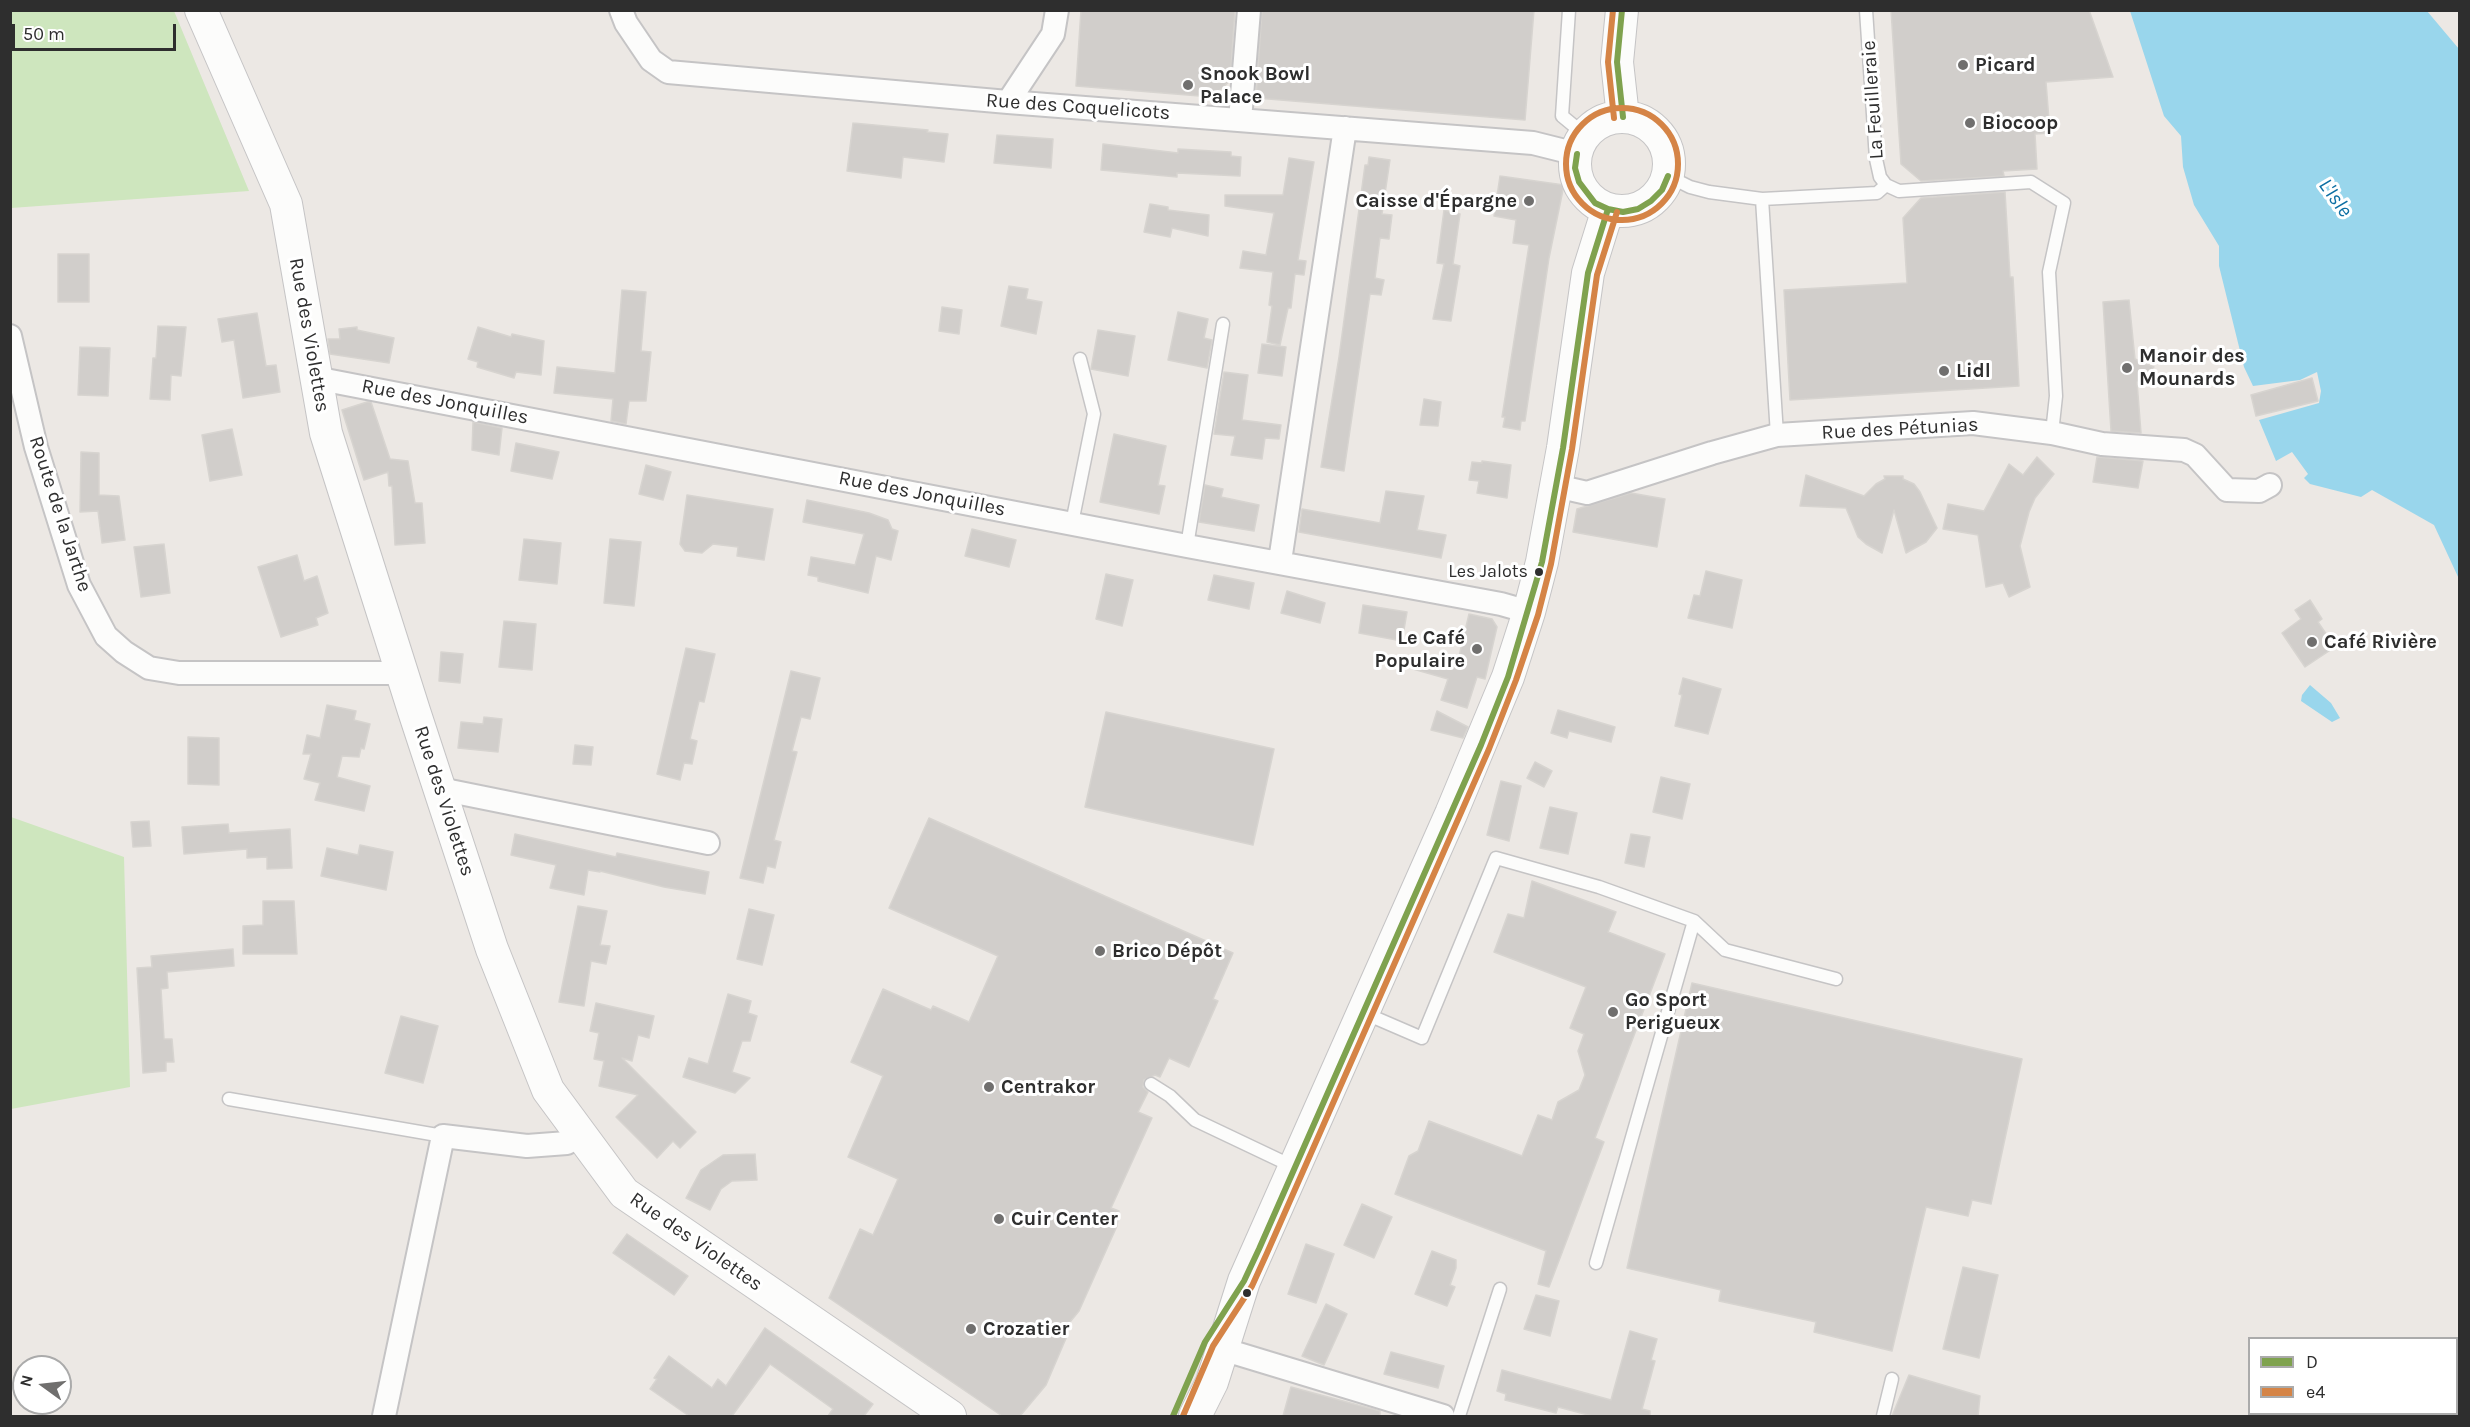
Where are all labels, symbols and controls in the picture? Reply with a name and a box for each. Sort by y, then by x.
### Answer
scale bar [15,12,178,50]
text: 50 m [23,23,65,45]
street label: La Feuilleraie [1857,40,1889,160]
place label: Picard [1975,53,2036,77]
marker: Picard [1956,58,1970,72]
place label: Snook Bowl Palace [1200,62,1310,109]
marker: Snook Bowl Palace [1181,78,1195,92]
street label: Rue des Coquelicots [985,89,1171,125]
place label: Biocoop [1982,111,2058,135]
marker: Biocoop [1963,116,1977,130]
water label: L'Isle [2313,174,2357,222]
place label: Caisse d'Épargne [1355,189,1517,213]
marker: Caisse d'Épargne [1522,194,1536,208]
street label: Rue des Violettes [284,256,334,414]
place label: Manoir des Mounards [2139,344,2245,391]
place label: Lidl [1956,359,1991,383]
marker: Manoir des Mounards [2120,361,2134,375]
marker: Lidl [1937,364,1951,378]
street label: Rue des Jonquilles [359,374,531,430]
street label: Rue des Pétunias [1821,413,1979,445]
street label: Route de la Jarthe [24,433,96,595]
street label: Rue des Jonquilles [836,466,1008,522]
place label: Les Jalots [1448,561,1528,583]
marker: Les Jalots [1533,566,1545,578]
place label: Le Café Populaire [1375,626,1465,673]
place label: Café Rivière [2324,630,2437,654]
marker: Café Rivière [2305,635,2319,649]
marker: Le Café Populaire [1470,642,1484,656]
street label: Rue des Violettes [408,723,480,879]
place label: Brico Dépôt [1112,939,1222,963]
marker: Brico Dépôt [1093,944,1107,958]
place label: Go Sport Perigueux [1625,988,1720,1035]
marker: Go Sport Perigueux [1606,1005,1620,1019]
place label: Centrakor [1001,1075,1095,1099]
marker: Centrakor [982,1080,996,1094]
street label: Rue des Violettes [625,1187,767,1297]
place label: Cuir Center [1011,1207,1118,1231]
marker: Cuir Center [992,1212,1006,1226]
unlabelled marker [1241,1287,1253,1299]
place label: Crozatier [983,1317,1069,1341]
marker: Crozatier [964,1322,978,1336]
legend [2248,1337,2458,1415]
text: D [2306,1351,2318,1373]
north arrow [12,1355,72,1415]
text: N [15,1373,37,1389]
text: e4 [2306,1381,2325,1403]

